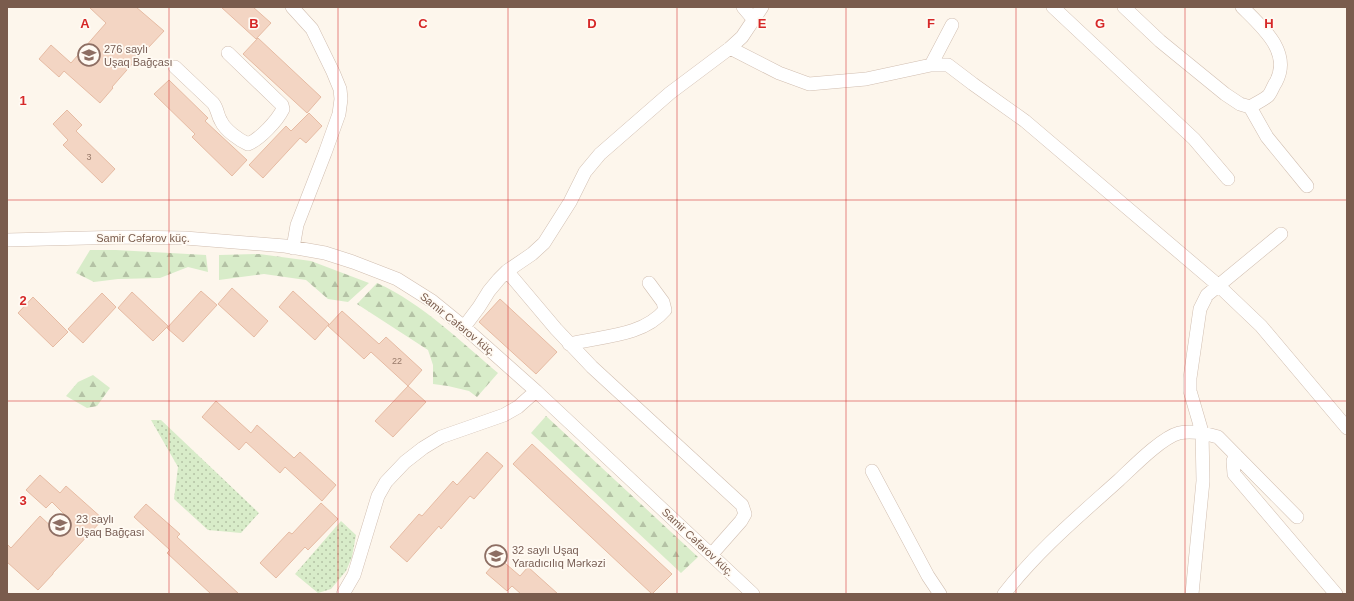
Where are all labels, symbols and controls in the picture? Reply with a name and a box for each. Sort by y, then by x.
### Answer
text: A [80,16,90,31]
text: B [249,16,259,31]
text: C [418,16,428,31]
text: D [587,16,597,31]
text: E [758,16,767,31]
text: F [927,16,935,31]
text: G [1095,16,1105,31]
text: H [1264,16,1274,31]
school or university icon: 276 saylı Uşaq Bağçası [76,42,102,68]
place label: 276 saylı Uşaq Bağçası [104,43,172,68]
text: 1 [19,93,27,108]
house number: 3 [86,152,92,162]
street label: Samir Cəfərov küç. [96,232,190,244]
street label: Samir Cəfərov küç. [418,290,498,358]
text: 2 [19,293,27,308]
house number: 22 [392,356,402,366]
text: 3 [19,493,27,508]
street label: Samir Cəfərov küç. [660,506,736,578]
school or university icon: 23 saylı Uşaq Bağçası [47,512,73,538]
place label: 23 saylı Uşaq Bağçası [76,513,144,538]
school or university icon: 32 saylı Uşaq Yaradıcılıq Mərkəzi [483,543,509,569]
place label: 32 saylı Uşaq Yaradıcılıq Mərkəzi [512,544,605,569]

